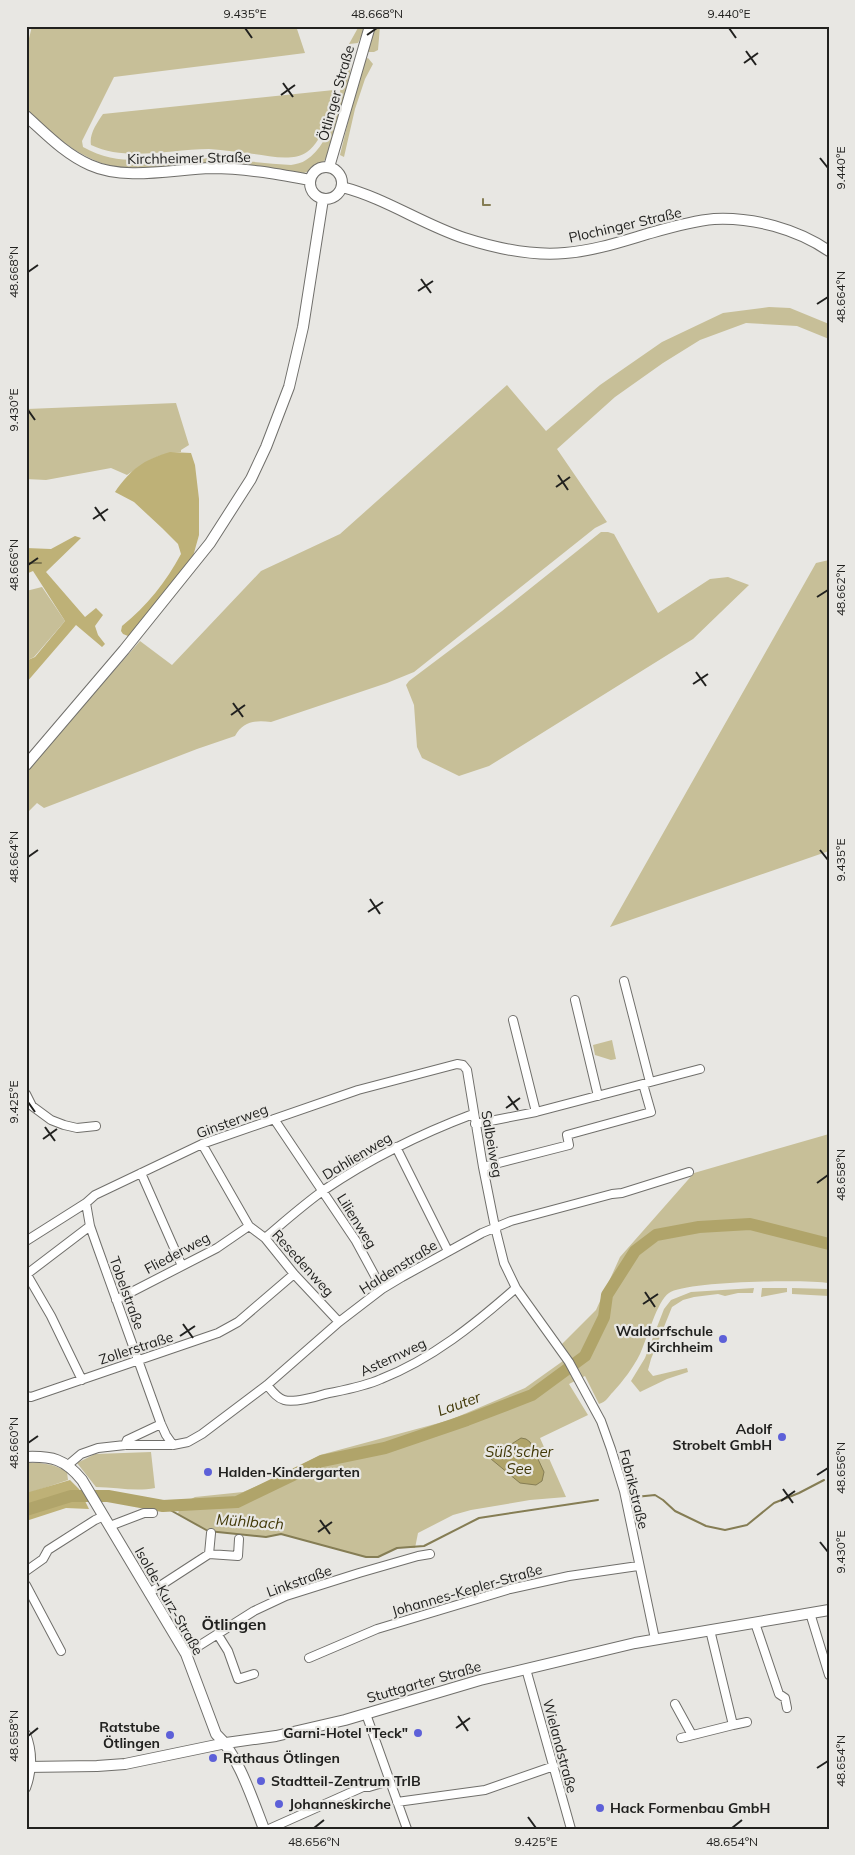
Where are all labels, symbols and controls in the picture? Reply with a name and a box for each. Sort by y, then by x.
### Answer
text: 9.435°E [223,6,267,21]
text: 48.668°N [351,6,403,21]
text: 9.440°E [707,6,751,21]
street label: Ötlinger Straße [314,43,358,143]
text: 9.440°E [833,146,848,190]
street label: Kirchheimer Straße [127,148,251,168]
street label: Plochinger Straße [567,203,683,247]
text: 48.668°N [6,246,21,298]
text: 48.664°N [833,271,848,323]
text: 9.430°E [6,388,21,432]
text: 48.666°N [6,539,21,591]
text: 48.662°N [833,564,848,616]
text: 48.664°N [6,831,21,883]
text: 9.435°E [833,838,848,882]
text: 9.425°E [6,1080,21,1124]
street label: Ginsterweg [194,1100,270,1142]
street label: Salbeiweg [477,1109,507,1179]
street label: Dahlienweg [319,1128,395,1184]
text: 48.658°N [833,1149,848,1201]
street label: Lilienweg [333,1190,381,1252]
street label: Resedenweg [268,1226,338,1300]
street label: Fliederweg [141,1228,213,1278]
street label: Haldenstraße [356,1236,440,1298]
street label: Tobelstraße [105,1254,149,1332]
place label: Waldorfschule Kirchheim [616,1322,713,1356]
street label: Zollerstraße [97,1328,175,1368]
marker: Waldorfschule Kirchheim [717,1333,729,1345]
street label: Asternweg [357,1334,429,1380]
water label: Lauter [435,1387,484,1420]
text: 48.660°N [6,1417,21,1469]
place label: Adolf Strobelt GmbH [672,1420,773,1454]
marker: Adolf Strobelt GmbH [776,1431,788,1443]
water label: Süß'scher See [485,1442,554,1478]
text: 48.656°N [833,1442,848,1494]
street label: Fabrikstraße [615,1447,653,1531]
place label: Halden-Kindergarten [218,1463,360,1481]
marker: Halden-Kindergarten [202,1466,214,1478]
water label: Mühlbach [215,1510,285,1533]
text: 9.430°E [833,1530,848,1574]
street label: Isolde-Kurz-Straße [131,1544,207,1658]
street label: Johannes-Kepler-Straße [390,1560,544,1620]
street label: Linkstraße [264,1561,334,1601]
district label: Ötlingen [201,1614,267,1634]
street label: Stuttgarter Straße [365,1657,483,1707]
street label: Wielandstraße [539,1697,581,1795]
text: 48.658°N [6,1710,21,1762]
place label: Ratstube Ötlingen [99,1718,160,1752]
place label: Garni-Hotel "Teck" [283,1724,408,1742]
marker: Garni-Hotel "Teck" [412,1727,424,1739]
marker: Ratstube Ötlingen [164,1729,176,1741]
text: 48.654°N [833,1735,848,1787]
place label: Rathaus Ötlingen [223,1749,340,1767]
marker: Rathaus Ötlingen [207,1752,219,1764]
place label: Stadtteil-Zentrum TrIB [271,1772,421,1790]
marker: Stadtteil-Zentrum TrIB [255,1775,267,1787]
place label: Johanneskirche [289,1795,391,1813]
marker: Johanneskirche [273,1798,285,1810]
place label: Hack Formenbau GmbH [610,1799,770,1817]
marker: Hack Formenbau GmbH [594,1802,606,1814]
text: 48.656°N [288,1834,340,1849]
text: 9.425°E [514,1834,558,1849]
text: 48.654°N [706,1834,758,1849]

